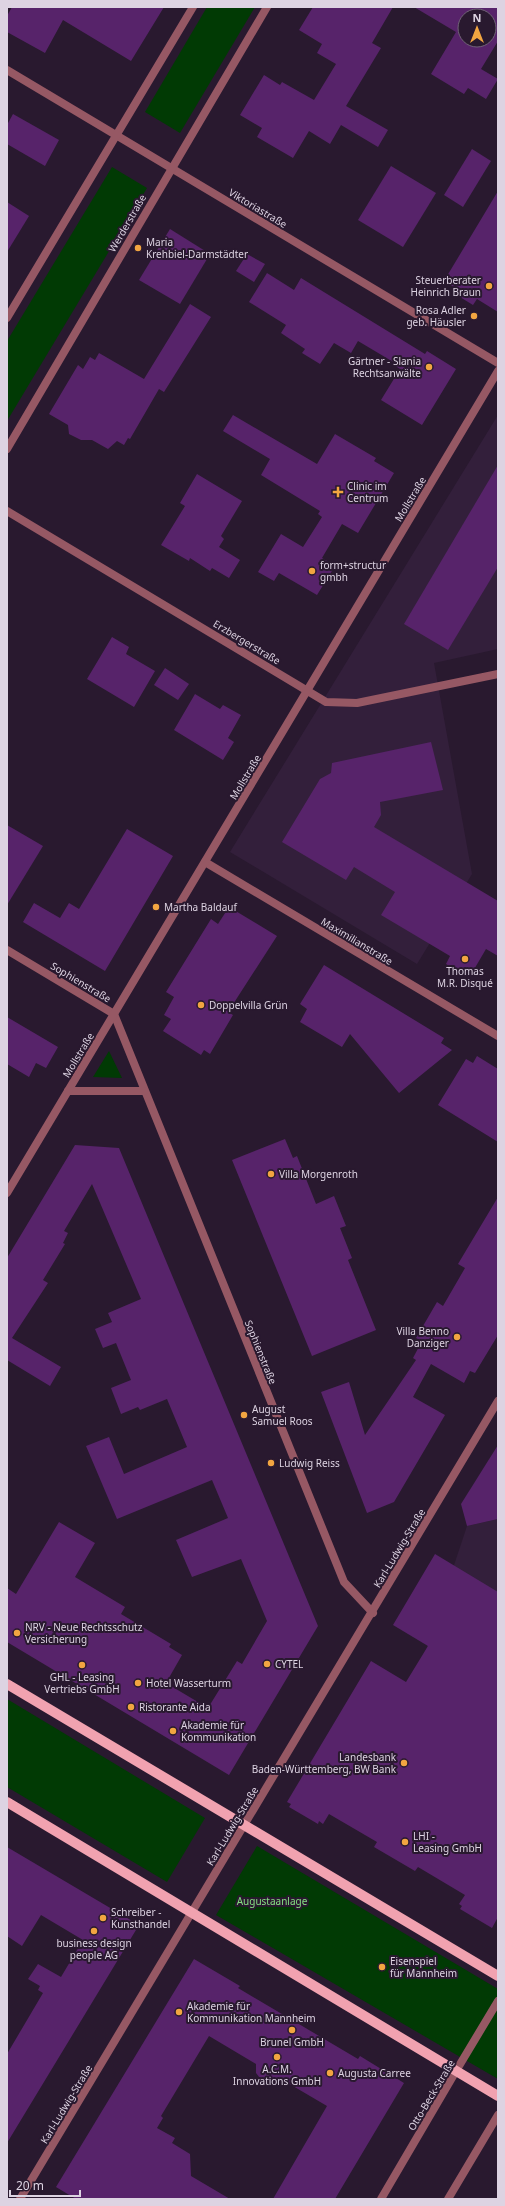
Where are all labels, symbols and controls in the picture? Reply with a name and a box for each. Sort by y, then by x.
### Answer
north arrow [457,8,497,48]
text: N [473,10,481,25]
street label: Viktoriastraße [226,185,290,231]
street label: Werderstraße [105,191,149,254]
place label: Maria Krehbiel-Darmstädter [146,235,248,261]
marker: Maria Krehbiel-Darmstädter [133,243,143,253]
place label: Steuerberater Heinrich Braun [411,273,481,299]
marker: Steuerberater Heinrich Braun [484,281,494,291]
place label: Rosa Adler geb. Häusler [406,303,466,329]
marker: Rosa Adler geb. Häusler [469,311,479,321]
place label: Gärtner - Slania Rechtsanwälte [348,354,421,380]
marker: Gärtner - Slania Rechtsanwälte [424,362,434,372]
street label: Mollstraße [391,474,429,524]
place label: Clinic im Centrum [347,479,388,505]
marker: Clinic im Centrum [332,486,344,498]
place label: form+structur gmbh [320,558,386,584]
marker: form+structur gmbh [307,566,317,576]
street label: Erzbergerstraße [211,616,283,668]
street label: Mollstraße [226,752,264,802]
place label: Martha Baldauf [164,900,237,914]
marker: Martha Baldauf [151,902,161,912]
street label: Maximilianstraße [319,914,396,968]
marker: Thomas M.R. Disqué [460,954,470,964]
street label: Sophienstraße [48,958,114,1006]
place label: Thomas M.R. Disqué [437,964,493,990]
place label: Doppelvilla Grün [209,998,288,1012]
marker: Doppelvilla Grün [196,1000,206,1010]
street label: Mollstraße [59,1030,97,1080]
place label: Villa Morgenroth [279,1167,358,1181]
marker: Villa Morgenroth [266,1169,276,1179]
street label: Sophienstraße [242,1318,280,1387]
place label: Villa Benno Danziger [397,1324,449,1350]
marker: Villa Benno Danziger [452,1332,462,1342]
place label: August Samuel Roos [252,1402,313,1428]
marker: August Samuel Roos [239,1410,249,1420]
place label: Ludwig Reiss [279,1456,340,1470]
marker: Ludwig Reiss [266,1458,276,1468]
street label: Karl-Ludwig-Straße [370,1506,428,1590]
place label: NRV - Neue Rechtsschutz Versicherung [25,1620,143,1646]
marker: NRV - Neue Rechtsschutz Versicherung [12,1628,22,1638]
place label: CYTEL [275,1657,303,1671]
marker: CYTEL [262,1659,272,1669]
marker: GHL - Leasing Vertriebs GmbH [77,1660,87,1670]
place label: GHL - Leasing Vertriebs GmbH [44,1670,120,1696]
place label: Hotel Wasserturm [146,1676,231,1690]
marker: Hotel Wasserturm [133,1678,143,1688]
place label: Ristorante Aida [139,1700,211,1714]
marker: Ristorante Aida [126,1702,136,1712]
place label: Akademie für Kommunikation [181,1718,256,1744]
marker: Akademie für Kommunikation [168,1726,178,1736]
place label: Landesbank Baden-Württemberg, BW Bank [252,1750,397,1776]
marker: Landesbank Baden-Württemberg, BW Bank [399,1758,409,1768]
street label: Karl-Ludwig-Straße [203,1784,261,1868]
place label: LHI - Leasing GmbH [413,1829,482,1855]
marker: LHI - Leasing GmbH [400,1837,410,1847]
park label: Augustaanlage [237,1894,308,1908]
place label: Schreiber - Kunsthandel [111,1905,170,1931]
marker: Schreiber - Kunsthandel [98,1913,108,1923]
marker: business design people AG [89,1926,99,1936]
place label: business design people AG [56,1936,132,1962]
place label: Eisenspiel für Mannheim [390,1954,457,1980]
marker: Eisenspiel für Mannheim [377,1962,387,1972]
place label: Akademie für Kommunikation Mannheim [187,1999,316,2025]
marker: Akademie für Kommunikation Mannheim [174,2007,184,2017]
marker: Brunel GmbH [287,2025,297,2035]
place label: Brunel GmbH [260,2035,324,2049]
marker: A.C.M. Innovations GmbH [272,2052,282,2062]
street label: Otto-Beck-Straße [404,2057,458,2133]
street label: Karl-Ludwig-Straße [37,2062,95,2146]
place label: A.C.M. Innovations GmbH [233,2062,321,2088]
place label: Augusta Carree [338,2066,411,2080]
marker: Augusta Carree [325,2068,335,2078]
scale bar [10,2172,80,2198]
text: 20 m [16,2177,44,2194]

